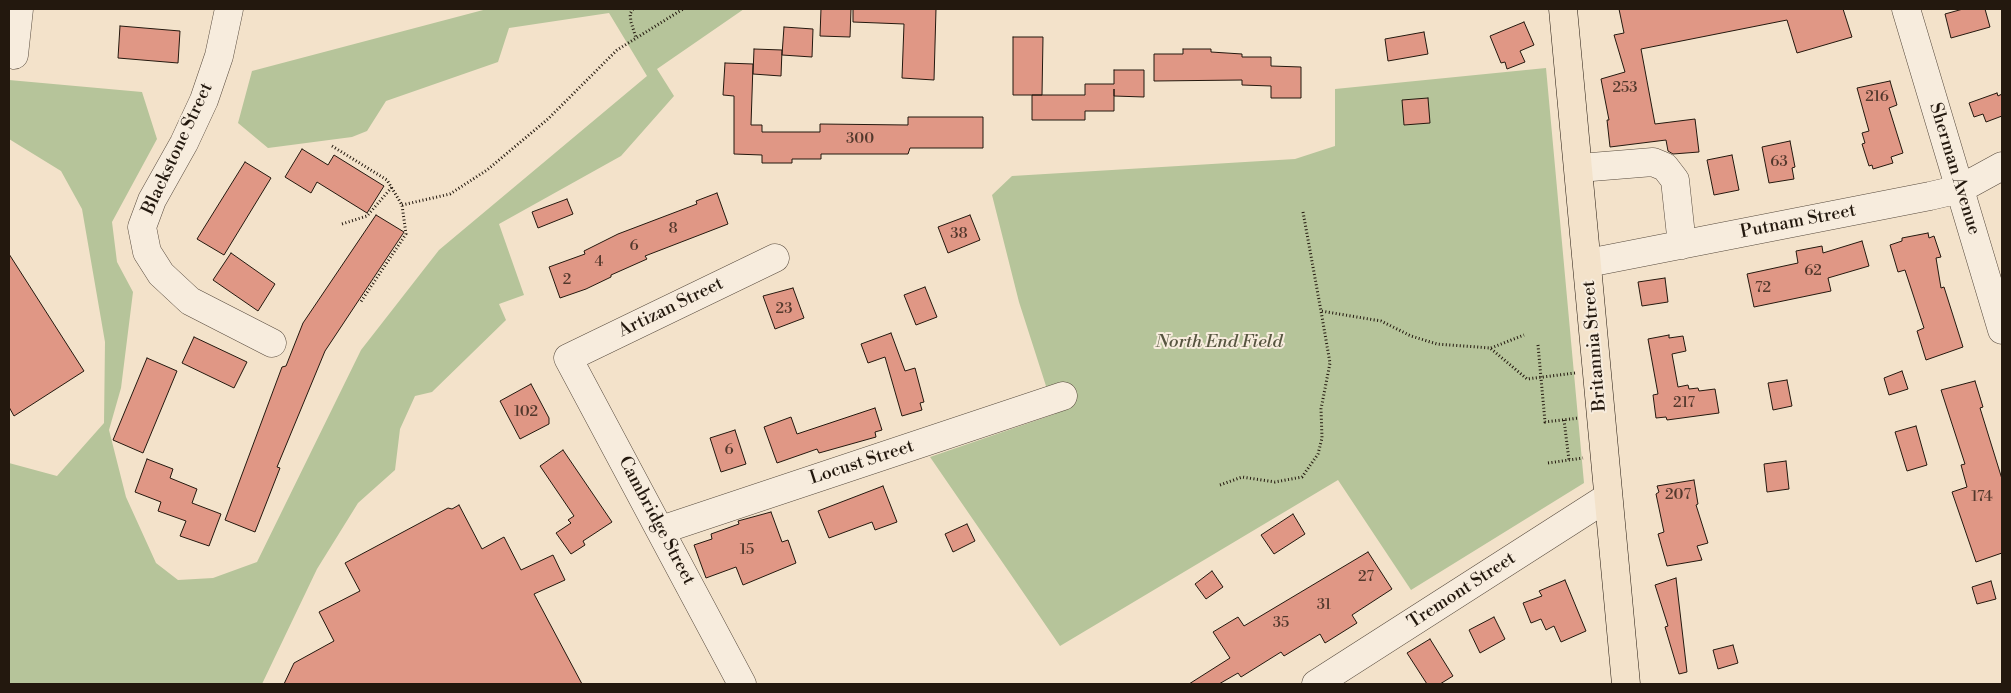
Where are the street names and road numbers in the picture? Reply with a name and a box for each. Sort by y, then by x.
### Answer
street label: Blackstone Street [138,80,218,218]
street label: Sherman Avenue [1924,100,1984,238]
street label: Putnam Street [1738,200,1858,244]
street label: Artizan Street [615,273,727,343]
street label: Britannia Street [1579,280,1611,412]
street label: Locust Street [807,436,917,490]
street label: Cambridge Street [613,453,699,589]
street label: Tremont Street [1404,548,1520,634]

